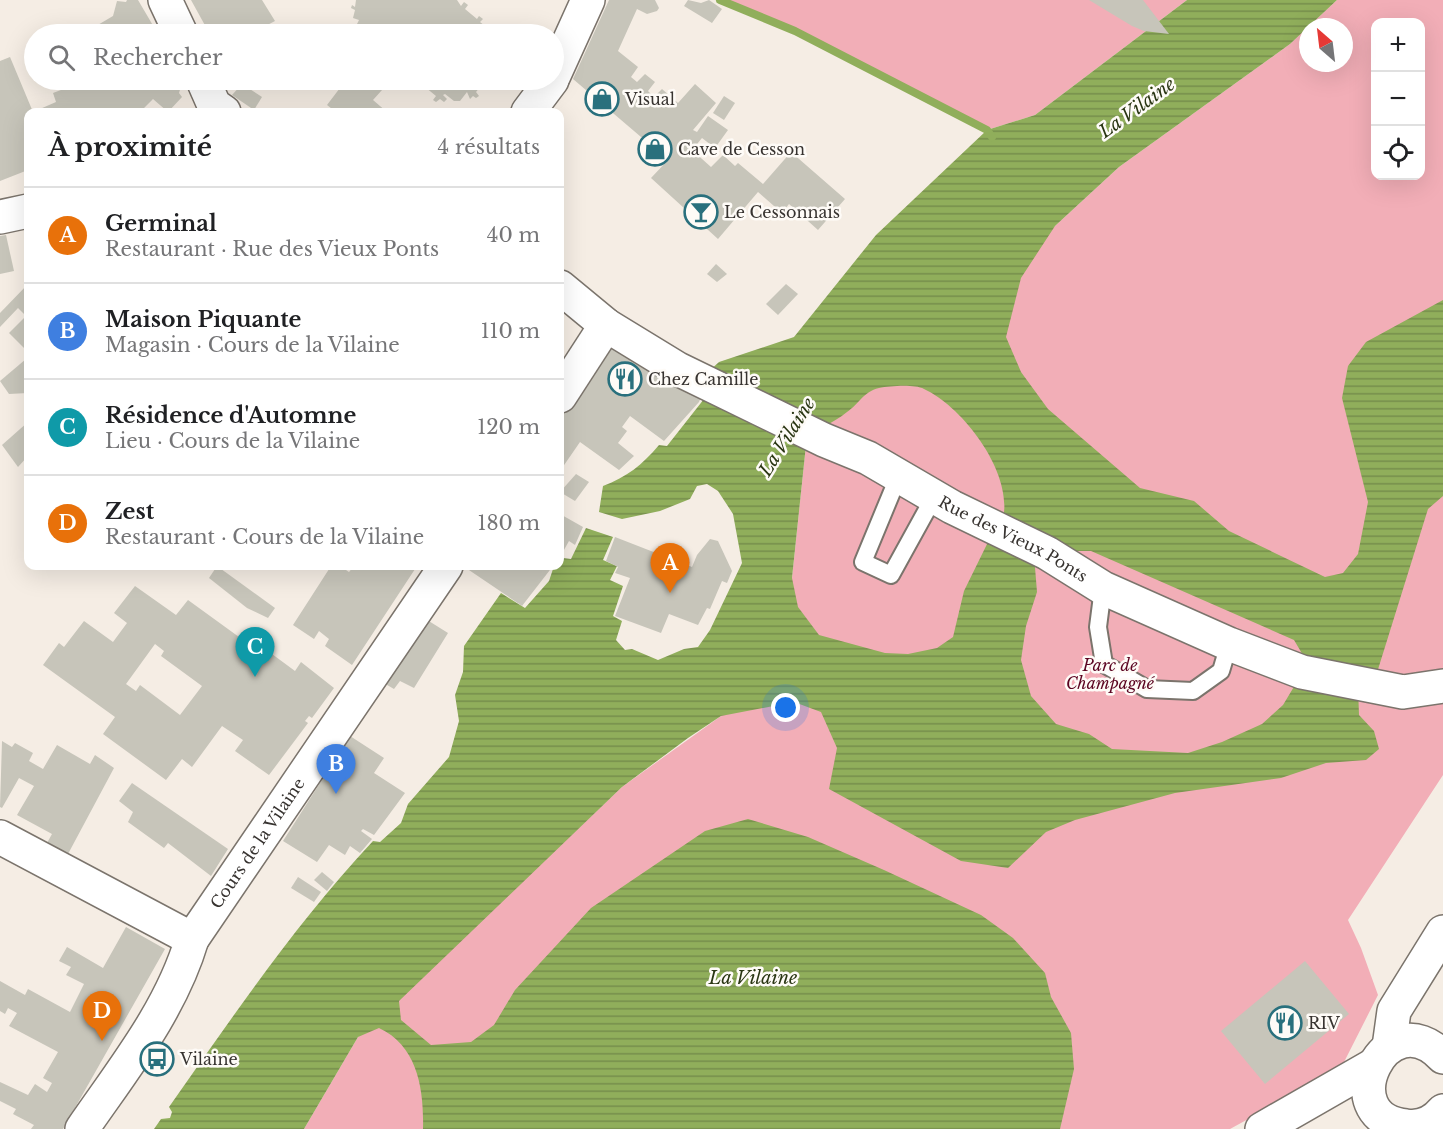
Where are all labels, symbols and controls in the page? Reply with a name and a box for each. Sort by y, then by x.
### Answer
north arrow [1299,18,1353,72]
map controls [1371,18,1425,180]
button: + [1371,18,1425,72]
search box [24,24,564,90]
icon: search [45,41,78,74]
text: Rechercher [93,44,223,71]
button: − [1371,72,1425,126]
water label: La Vilaine [1094,73,1179,143]
shop icon: Visual [584,81,620,117]
place label: Visual [624,89,675,109]
button: locate [1371,126,1425,180]
text: À proximité [48,131,212,163]
shop icon: Cave de Cesson [637,131,673,167]
text: 4 résultats [438,135,540,159]
place label: Cave de Cesson [678,139,805,159]
bar icon: Le Cessonnais [683,194,719,230]
place label: Le Cessonnais [724,202,840,222]
text: Germinal [105,210,217,237]
text: A [59,223,76,247]
text: 40 m [487,223,540,247]
text: Restaurant · Rue des Vieux Ponts [105,237,439,261]
text: Maison Piquante [105,306,301,333]
text: B [60,319,75,343]
text: 110 m [481,319,540,343]
text: Magasin · Cours de la Vilaine [105,333,400,357]
restaurant icon: Chez Camille [607,361,643,397]
place label: Chez Camille [648,369,758,389]
water label: La Vilaine [754,394,820,481]
text: Résidence d'Automne [105,402,356,429]
text: C [59,415,76,439]
text: 120 m [477,415,540,439]
text: Lieu · Cours de la Vilaine [105,429,360,453]
street label: Rue des Vieux Ponts [935,491,1091,586]
text: Zest [105,498,154,525]
text: D [58,511,77,535]
text: 180 m [477,511,540,535]
text: Restaurant · Cours de la Vilaine [105,525,424,549]
pin: A [650,544,690,593]
pin: C [236,628,274,677]
park label: Parc de Champagné [1066,655,1156,693]
your location [771,693,800,722]
pin: B [316,744,356,794]
street label: Cours de la Vilaine [206,774,309,912]
water label: La Vilaine [708,967,797,989]
pin: D [82,992,122,1041]
restaurant icon: RIV [1267,1005,1303,1041]
place label: RIV [1308,1013,1340,1033]
bus stop icon: Vilaine [139,1041,175,1077]
place label: Vilaine [179,1049,238,1069]

